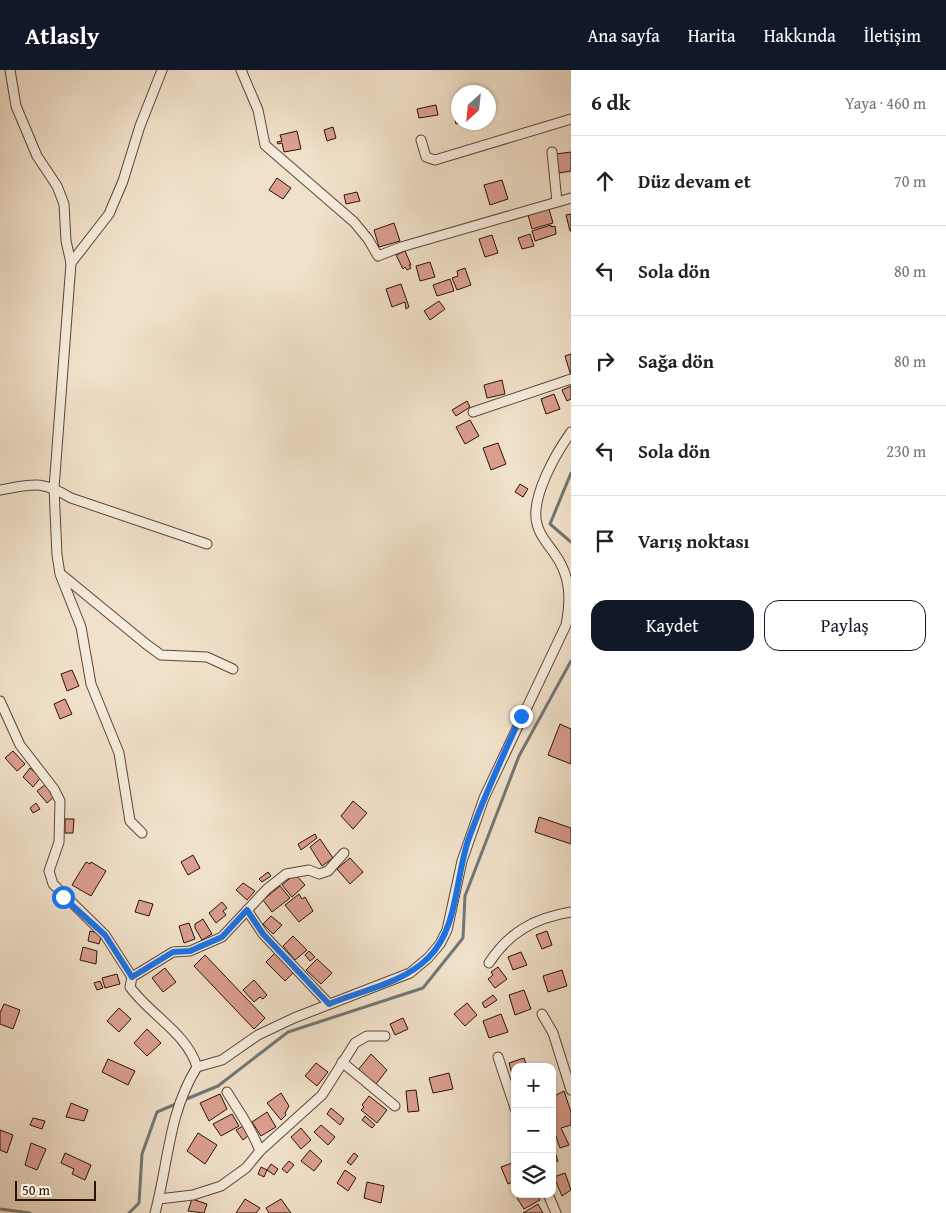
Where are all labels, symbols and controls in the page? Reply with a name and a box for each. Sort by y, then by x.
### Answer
text: Atlasly [25,18,99,53]
text: Ana sayfa [587,22,660,49]
text: Harita [688,22,736,49]
text: Hakkında [764,22,836,49]
text: İletişim [864,22,921,49]
north arrow [451,85,496,130]
text: 6 dk [591,87,631,118]
text: Yaya · 460 m [845,91,926,115]
icon: ahead [591,167,619,195]
text: Düz devam et [638,167,751,195]
text: 70 m [894,169,926,193]
icon: left [591,257,619,285]
text: Sola dön [638,257,710,285]
text: 80 m [894,259,926,283]
icon: right [591,347,619,375]
text: Sağa dön [638,347,714,375]
text: 80 m [894,349,926,373]
icon: left [591,437,619,465]
text: Sola dön [638,437,710,465]
text: 230 m [886,439,926,463]
icon: arrive [591,527,619,555]
text: Varış noktası [638,527,749,555]
button: Kaydet [591,600,754,651]
button: Paylaş [764,600,926,651]
route end [510,705,533,728]
route start [52,886,75,909]
map controls [511,1063,556,1198]
button: + [511,1063,556,1108]
button: − [511,1108,556,1153]
button: layers [511,1153,556,1198]
scale bar [15,1178,96,1201]
text: 50 m [22,1180,50,1200]

